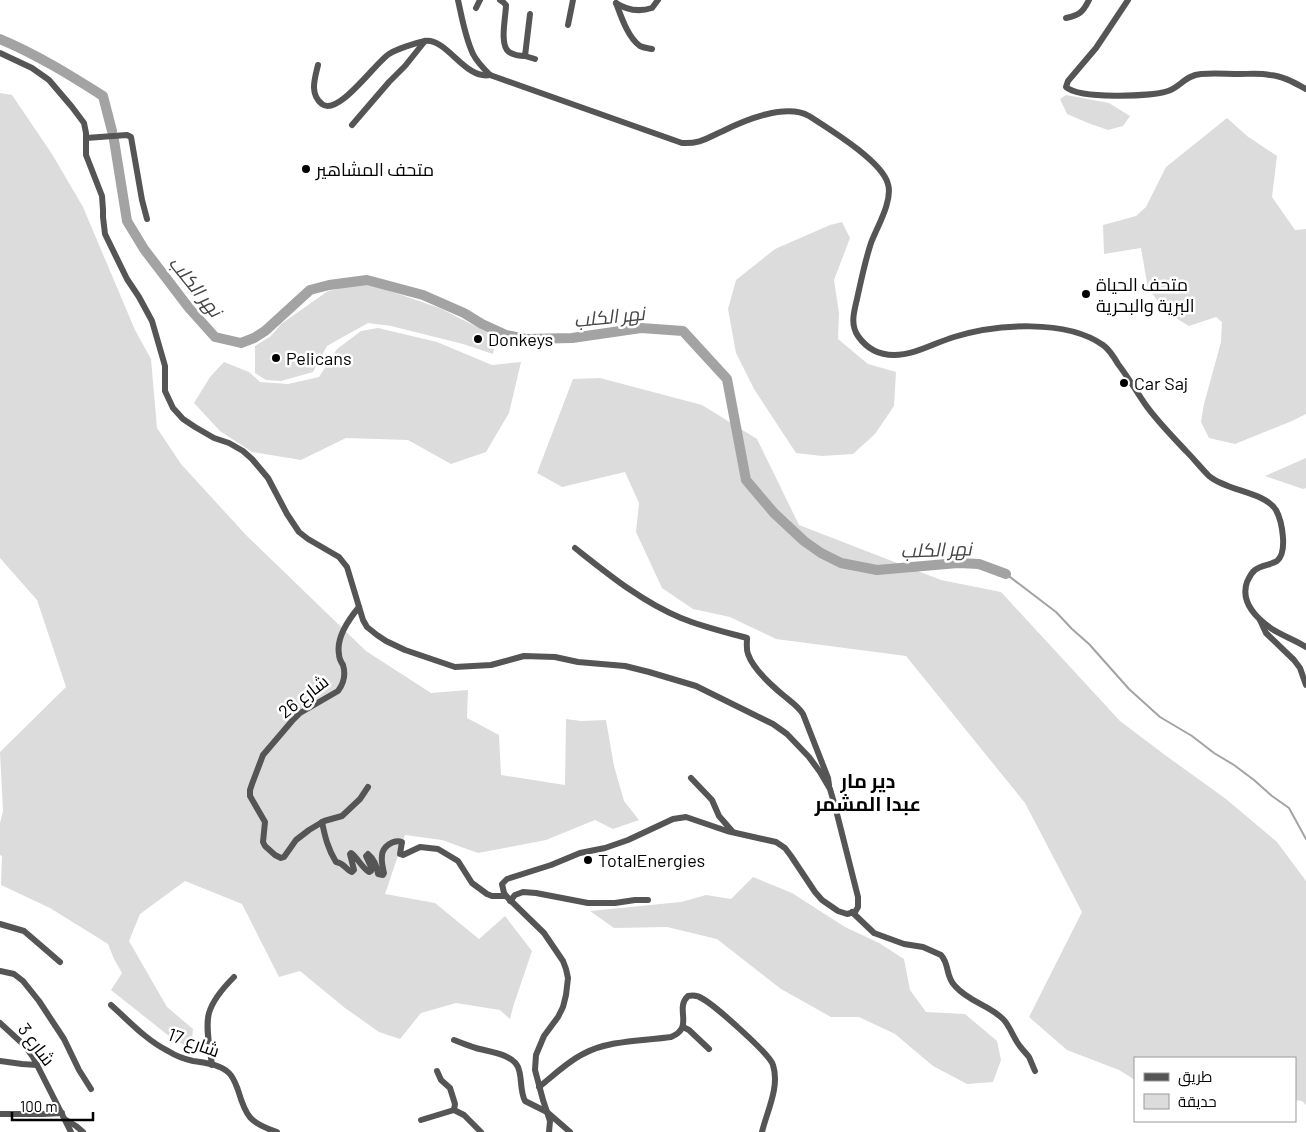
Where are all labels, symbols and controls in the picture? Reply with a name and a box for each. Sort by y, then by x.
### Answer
place label: متحف المشاهير [315,158,434,181]
marker: متحف المشاهير [300,163,312,175]
water label: نهر الكلب [164,251,229,323]
place label: متحف الحياة البرية والبحرية [1096,273,1195,317]
marker: متحف الحياة البرية والبحرية [1080,288,1092,300]
water label: نهر الكلب [572,301,648,332]
place label: Donkeys [488,328,553,350]
marker: Donkeys [472,333,484,345]
place label: Pelicans [286,347,352,369]
marker: Pelicans [270,352,282,364]
place label: Car Saj [1134,372,1188,394]
marker: Car Saj [1118,377,1130,389]
water label: نهر الكلب [900,536,974,563]
street label: شارع 26 [274,670,334,724]
district label: دير مار عبدا المشمر [814,768,921,816]
place label: TotalEnergies [598,849,705,871]
marker: TotalEnergies [582,854,594,866]
street label: شارع 3 [12,1018,60,1071]
street label: شارع 17 [165,1023,223,1063]
legend [1134,1057,1296,1122]
text: طريق [1178,1067,1212,1087]
scale bar [12,1090,94,1122]
text: حديقة [1178,1092,1217,1110]
text: 100 m [20,1097,58,1115]

